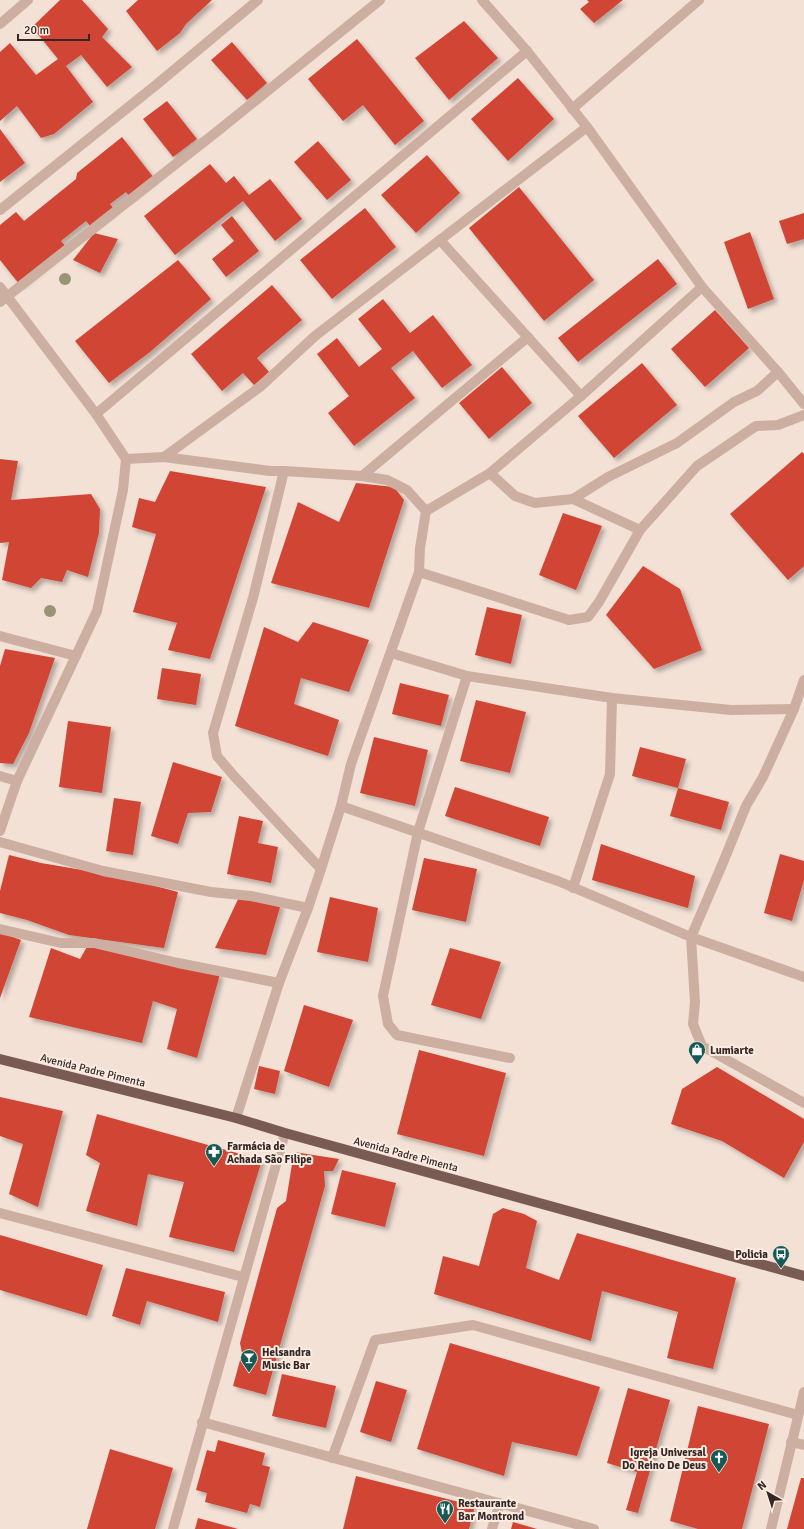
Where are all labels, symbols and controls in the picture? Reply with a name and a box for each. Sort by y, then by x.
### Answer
scale bar [18,16,89,42]
text: 20 m [24,23,49,38]
shop icon: Lumiarte [687,1040,707,1065]
place label: Lumiarte [710,1044,754,1057]
street label: Avenida Padre Pimenta [39,1051,147,1090]
street label: Avenida Padre Pimenta [352,1134,460,1175]
place label: Farmácia de Achada São Filipe [227,1140,312,1166]
pharmacy icon: Farmácia de Achada São Filipe [204,1142,224,1167]
bus stop icon: Policia [771,1244,791,1269]
place label: Policia [735,1248,768,1261]
place label: Helsandra Music Bar [262,1346,311,1372]
bar icon: Helsandra Music Bar [239,1348,259,1373]
place label: Igreja Universal Do Reino De Deus [622,1446,707,1472]
church icon: Igreja Universal Do Reino De Deus [709,1448,729,1473]
north arrow [748,1473,788,1513]
text: N [755,1478,769,1493]
place label: Restaurante Bar Montrond [458,1497,524,1523]
restaurant icon: Restaurante Bar Montrond [435,1499,455,1524]

